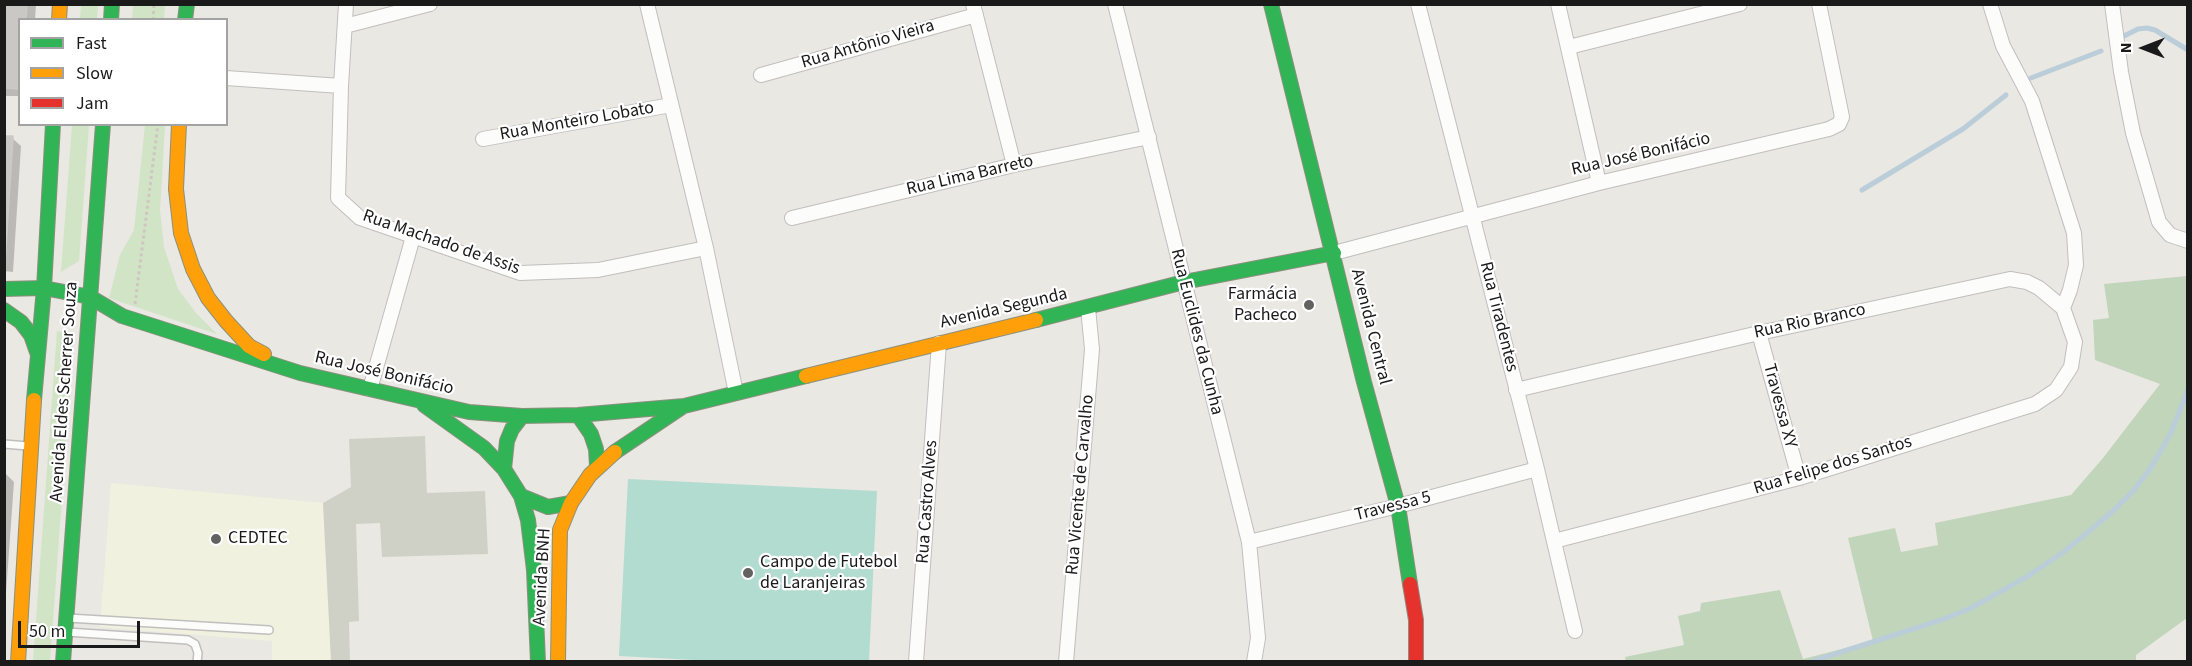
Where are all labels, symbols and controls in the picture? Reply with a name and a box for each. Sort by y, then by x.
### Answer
street label: Rua Antônio Vieira [799,16,937,74]
legend [18,18,228,126]
north arrow [2114,18,2174,78]
text: Fast [76,31,107,56]
text: N [2115,43,2137,53]
text: Slow [76,61,113,86]
text: Jam [76,91,109,116]
street label: Rua Monteiro Lobato [498,98,656,146]
street label: Rua José Bonifácio [1569,128,1713,182]
street label: Rua Lima Barreto [904,151,1036,201]
street label: Rua Machado de Assis [359,206,523,280]
street label: Rua Euclides da Cunha [1165,247,1227,417]
street label: Rua Tiradentes [1474,260,1522,374]
street label: Avenida Central [1345,267,1395,387]
street label: Avenida Eldes Scherrer Souza [47,281,83,503]
street label: Avenida Segunda [938,284,1070,334]
place label: Farmácia Pacheco [1228,284,1297,326]
marker: Farmácia Pacheco [1302,298,1316,312]
street label: Rua Rio Branco [1752,300,1868,344]
street label: Rua José Bonifácio [312,347,456,401]
street label: Travessa XY [1757,361,1801,451]
street label: Rua Vicente de Carvalho [1062,394,1100,576]
street label: Rua Felipe dos Santos [1751,432,1915,500]
street label: Rua Castro Alves [913,439,943,565]
street label: Travessa 5 [1353,487,1433,527]
place label: CEDTEC [228,528,288,550]
street label: Avenida BNH [530,528,556,626]
marker: CEDTEC [209,532,223,546]
place label: Campo de Futebol de Laranjeiras [760,552,898,594]
marker: Campo de Futebol de Laranjeiras [741,566,755,580]
scale bar [21,609,142,647]
text: 50 m [29,619,65,644]

